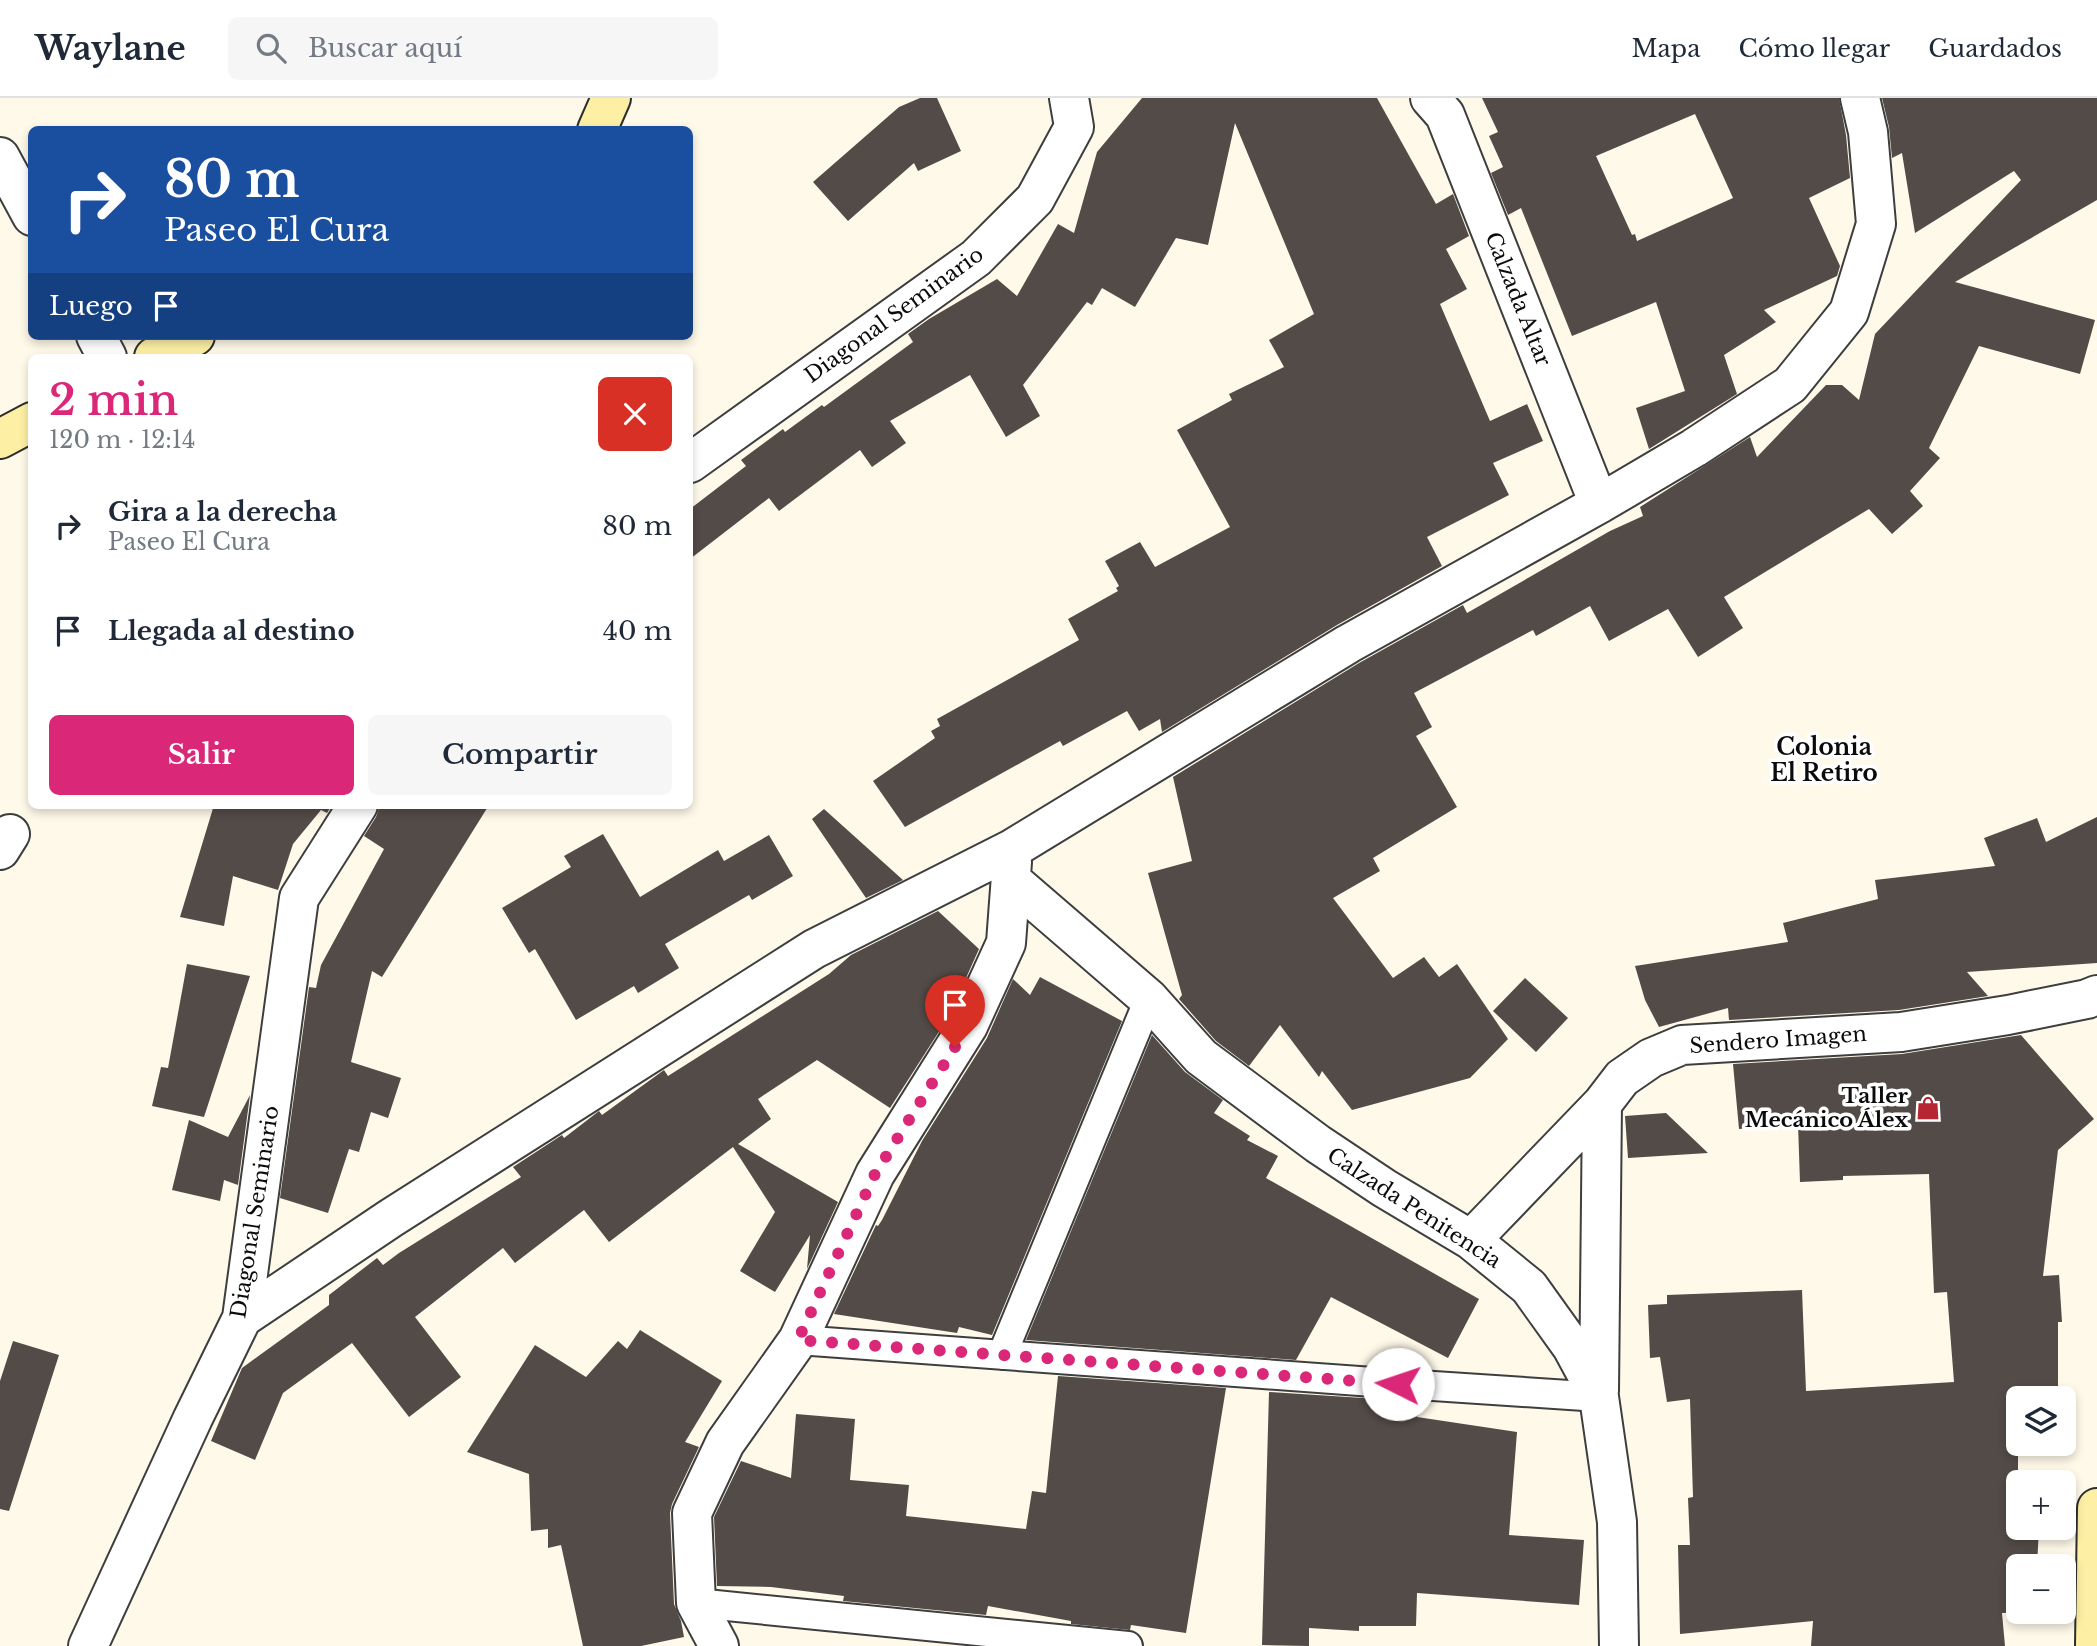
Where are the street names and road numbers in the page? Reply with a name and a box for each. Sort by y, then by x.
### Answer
street label: Calzada Altar [1479,228,1557,370]
street label: Diagonal Seminario [799,241,989,389]
street label: Sendero Imagen [1688,1021,1868,1059]
street label: Diagonal Seminario [225,1104,285,1320]
street label: Calzada Penitencia [1322,1142,1506,1274]

